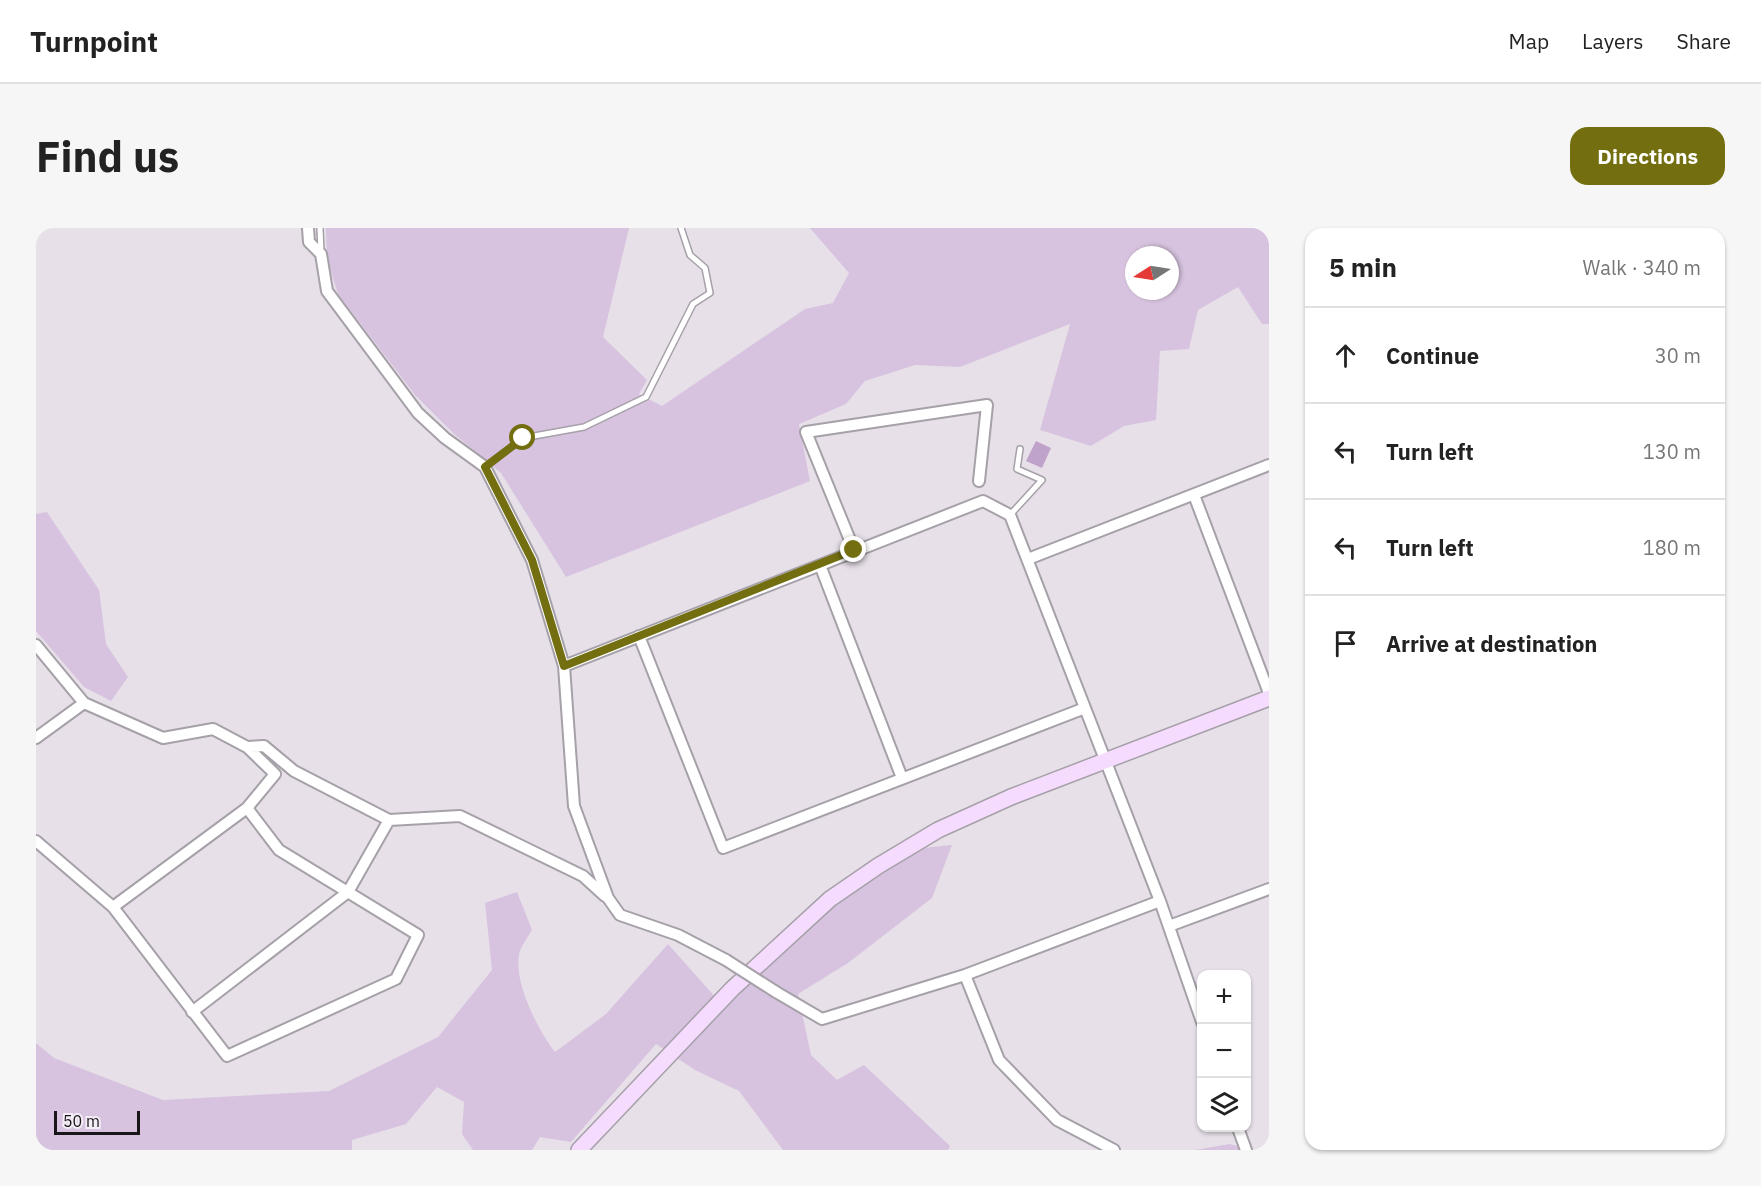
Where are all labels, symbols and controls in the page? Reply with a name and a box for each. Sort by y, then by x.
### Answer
text: Turnpoint [30,23,158,60]
text: Map [1509,27,1549,55]
text: Layers [1582,27,1644,55]
text: Share [1677,27,1731,55]
button: Directions [1570,127,1725,185]
text: Find us [36,129,179,184]
north arrow [1125,246,1179,300]
text: 5 min [1329,250,1397,284]
text: Walk · 340 m [1583,254,1701,281]
icon: ahead [1329,339,1362,372]
text: Continue [1386,341,1479,370]
text: 30 m [1655,342,1701,369]
route start [509,424,535,450]
icon: left [1329,435,1362,468]
text: Turn left [1386,437,1474,466]
text: 130 m [1643,438,1701,465]
icon: left [1329,531,1362,564]
text: Turn left [1386,533,1474,562]
text: 180 m [1643,534,1701,561]
route end [840,536,866,562]
icon: arrive [1329,627,1362,660]
text: Arrive at destination [1386,629,1597,658]
map controls [1197,970,1251,1132]
button: + [1197,970,1251,1024]
button: − [1197,1024,1251,1078]
button: layers [1197,1078,1251,1132]
scale bar [54,1108,140,1136]
text: 50 m [63,1111,100,1131]

